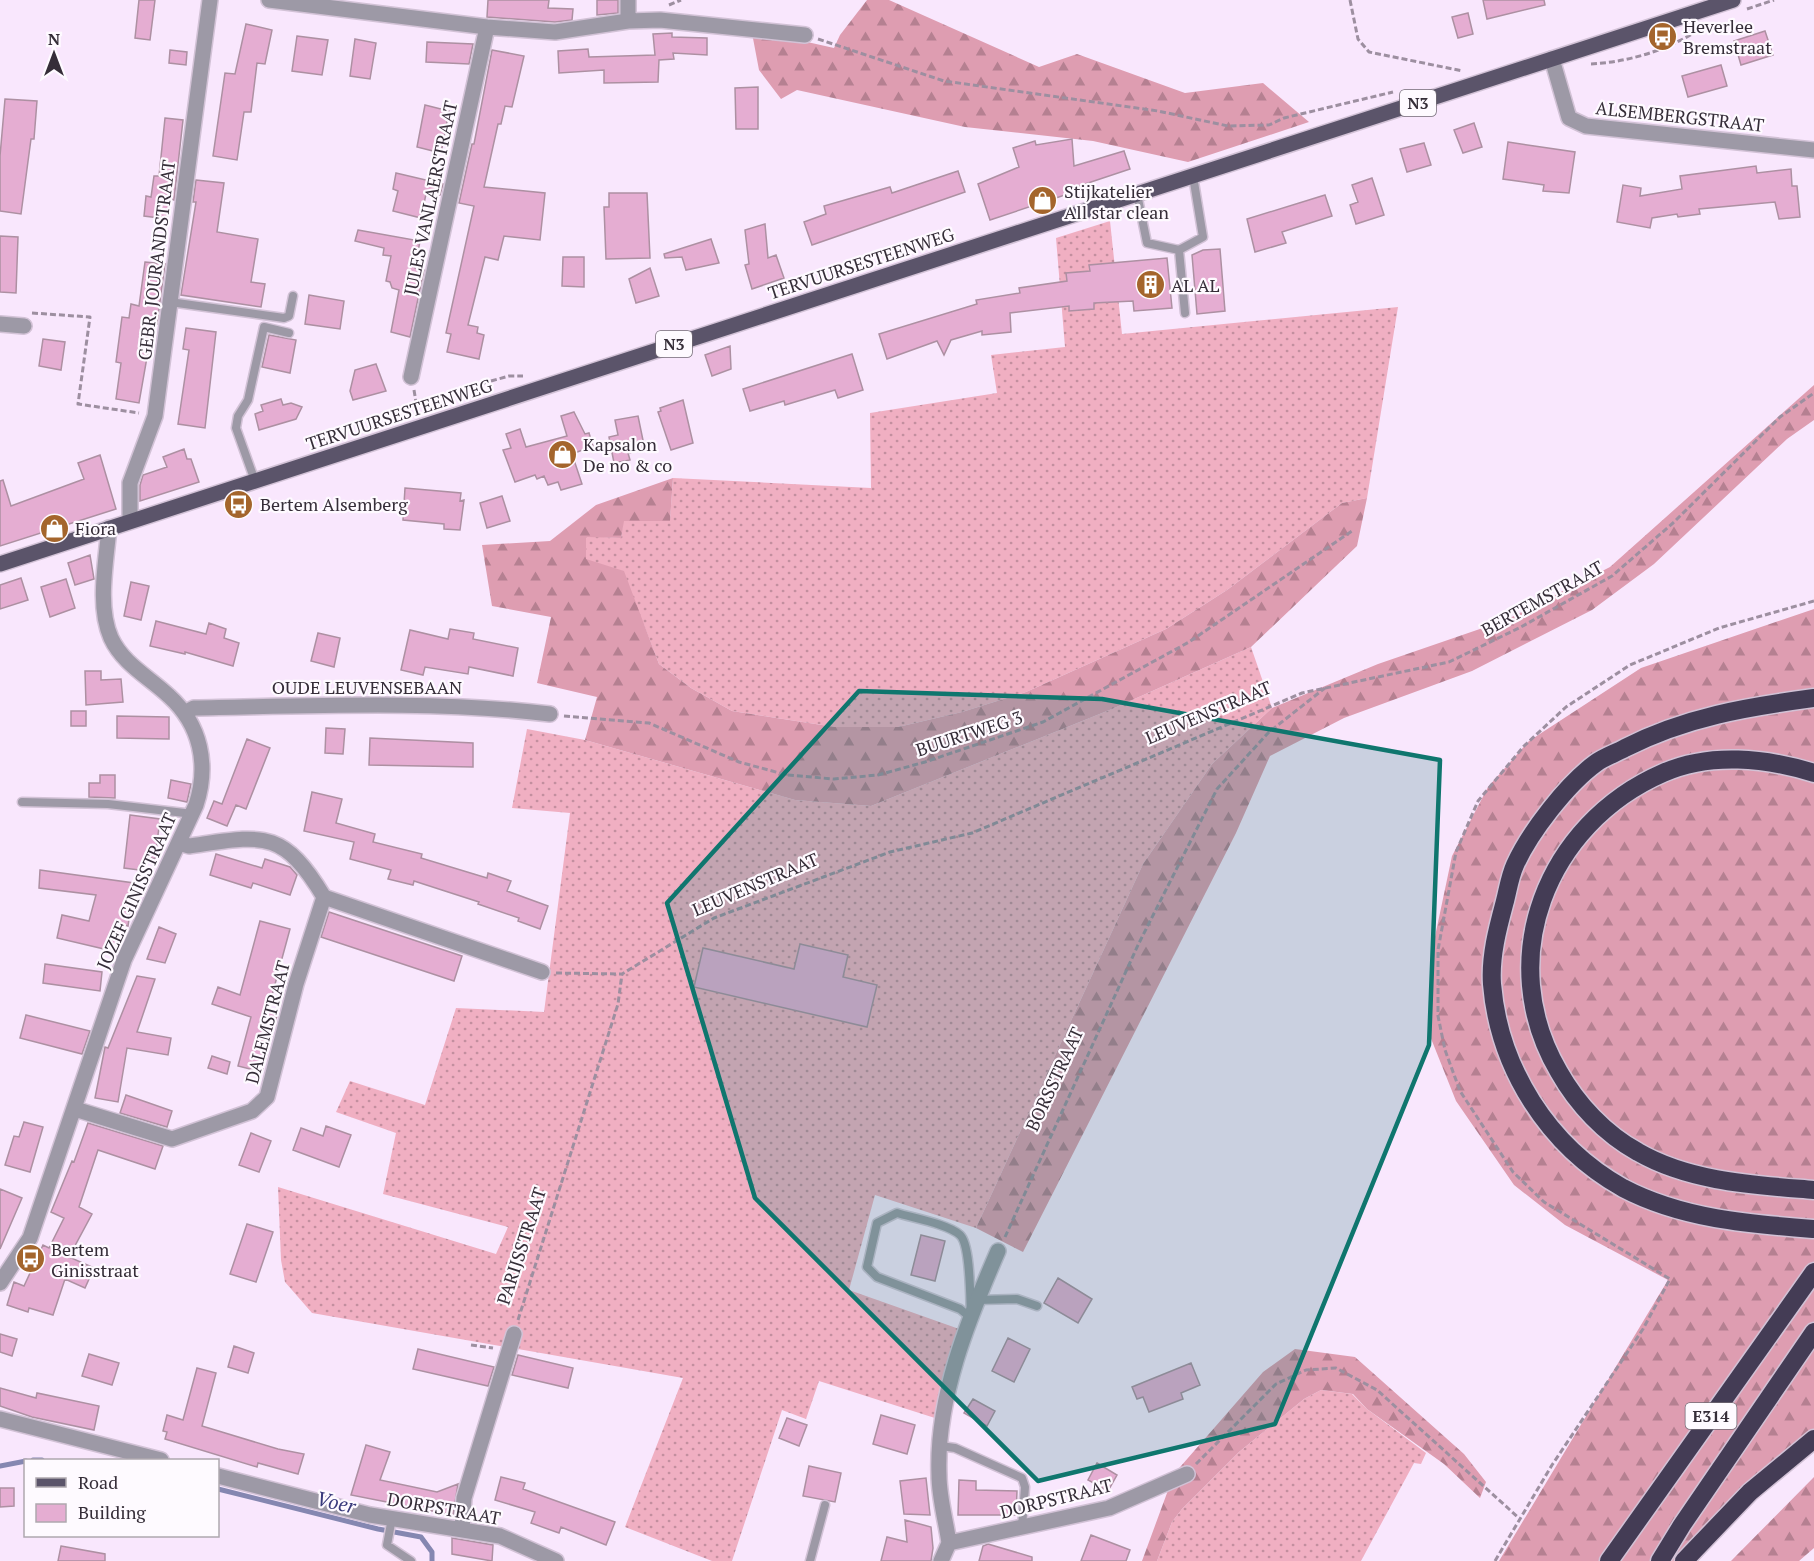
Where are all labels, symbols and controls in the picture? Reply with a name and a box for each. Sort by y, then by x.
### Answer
place label: Heverlee Bremstraat [1683,14,1772,59]
bus stop icon: Heverlee Bremstraat [1646,20,1678,52]
north arrow [24,24,84,84]
text: N [48,28,60,50]
road number: N3 [1400,90,1436,116]
street label: ALSEMBERGSTRAAT [1595,95,1765,137]
street label: JULES VANLAERSTRAAT [398,98,462,298]
street label: GEBR. JOURANDSTRAAT [132,158,180,362]
place label: Stijkatelier All star clean [1064,179,1169,224]
shop icon: Stijkatelier All star clean [1027,185,1059,217]
street label: TERVUURSESTEENWEG [765,221,958,304]
building icon: AL AL [1134,269,1166,301]
place label: AL AL [1171,273,1220,297]
road number: N3 [656,331,692,357]
street label: TERVUURSESTEENWEG [303,372,496,455]
place label: Kapsalon De no & co [583,432,672,477]
shop icon: Kapsalon De no & co [546,438,578,470]
bus stop icon: Bertem Alsemberg [223,488,255,520]
place label: Bertem Alsemberg [260,492,408,516]
shop icon: Fiora [38,512,70,544]
place label: Fiora [75,516,116,540]
street label: BERTEMSTRAAT [1477,555,1607,641]
street label: OUDE LEUVENSEBAAN [272,675,462,699]
street label: LEUVENSTRAAT [1141,675,1275,749]
street label: BUURTWEG 3 [913,704,1025,762]
street label: JOZEF GINISSTRAAT [91,809,181,973]
street label: LEUVENSTRAAT [688,847,822,921]
street label: DALEMSTRAAT [239,958,295,1086]
street label: BORSSTRAAT [1019,1023,1089,1135]
street label: PARIJSSTRAAT [491,1184,551,1308]
place label: Bertem Ginisstraat [51,1237,139,1282]
bus stop icon: Bertem Ginisstraat [14,1243,46,1275]
road number: E314 [1686,1403,1736,1429]
legend [24,1459,219,1537]
text: Road [78,1470,118,1494]
street label: DORPSTRAAT [997,1472,1115,1524]
water label: Voer [314,1484,360,1520]
street label: DORPSTRAAT [385,1486,503,1530]
text: Building [78,1500,146,1524]

